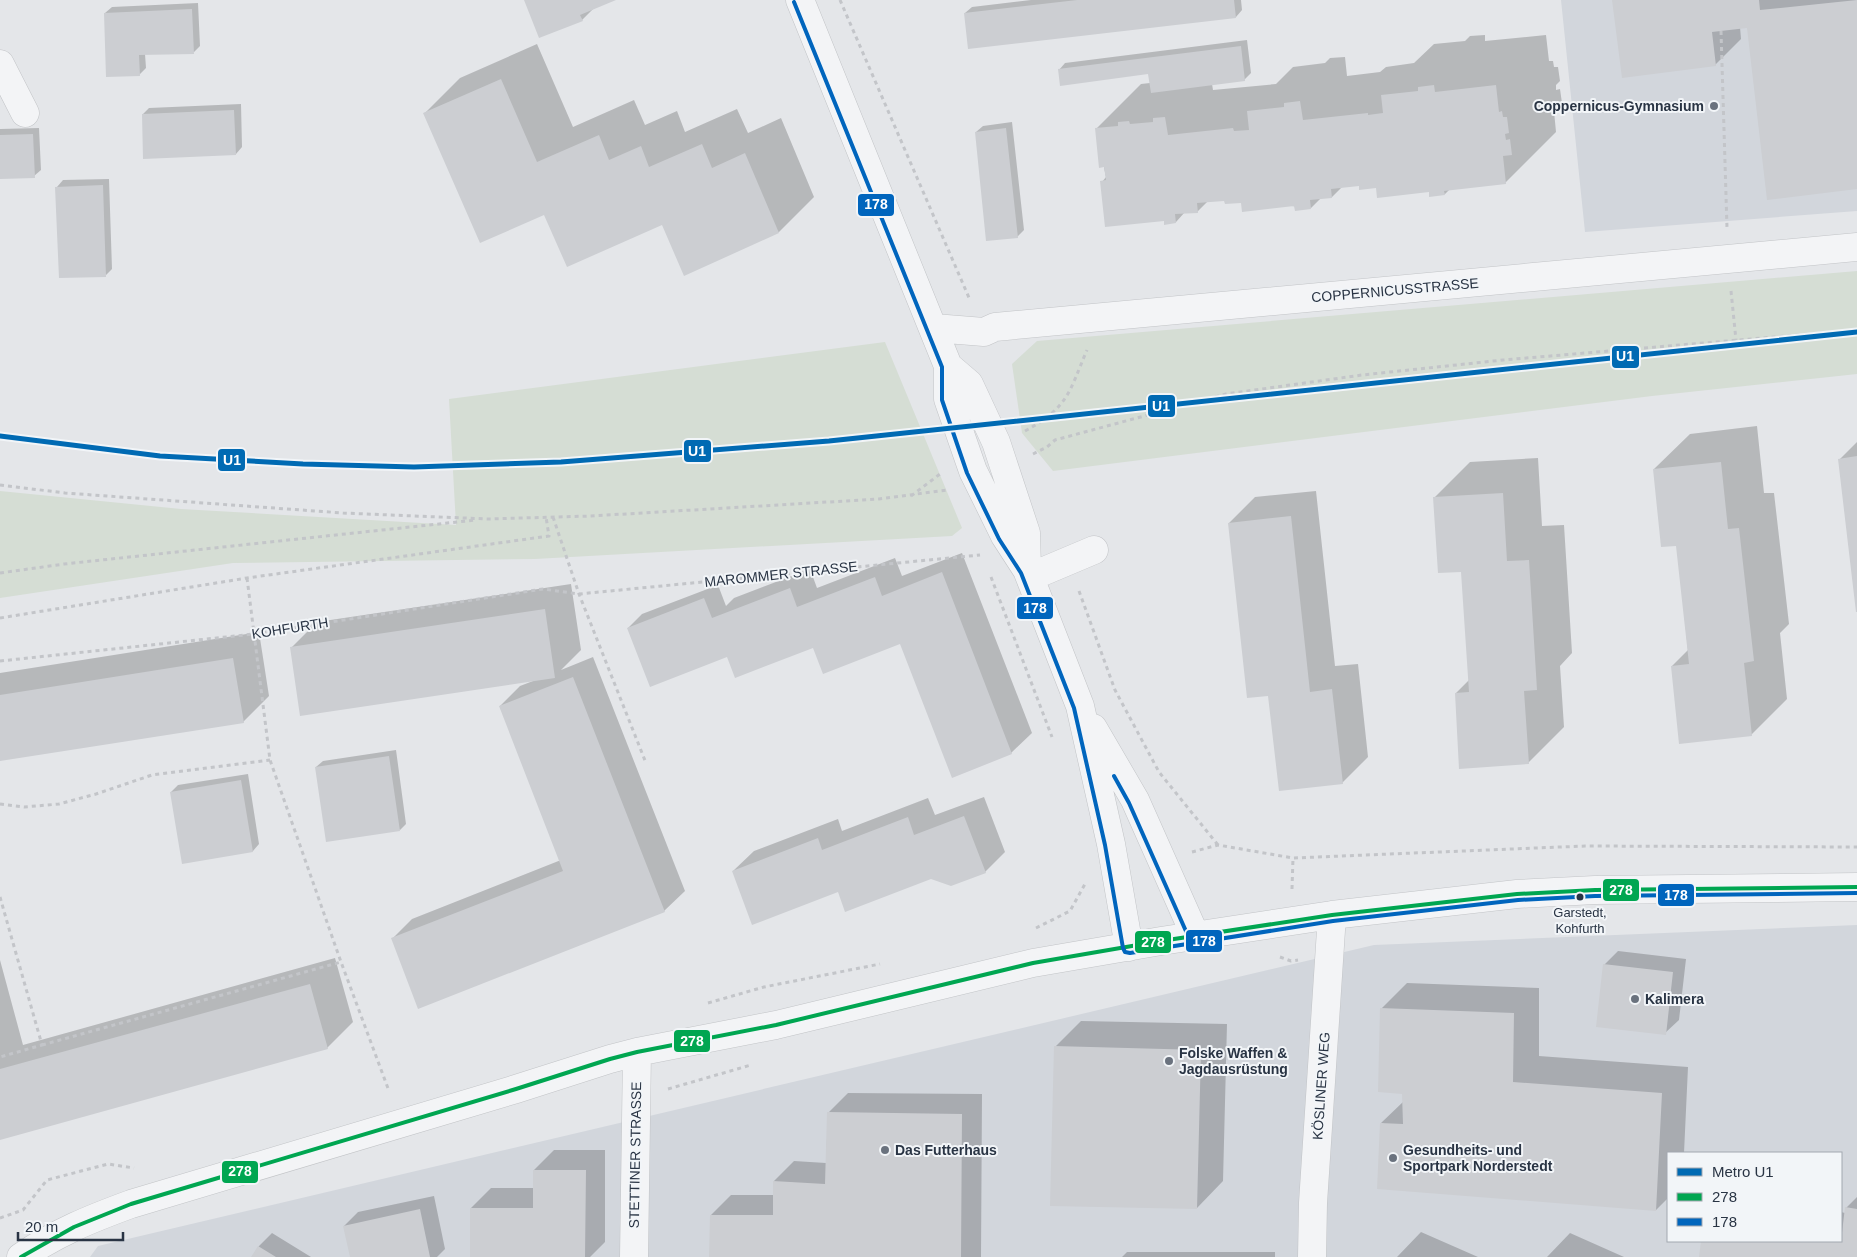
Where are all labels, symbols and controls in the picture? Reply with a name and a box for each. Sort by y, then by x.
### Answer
place label: Coppernicus-Gymnasium [1534,98,1704,114]
marker: Coppernicus-Gymnasium [1708,100,1720,112]
line badge: 178 [857,193,895,217]
text: 178 [864,196,888,212]
street label: COPPERNICUSSTRASSE [1311,275,1479,305]
line badge: U1 [1611,345,1640,369]
text: U1 [1616,348,1634,364]
line badge: U1 [1147,394,1176,418]
text: U1 [1152,398,1170,414]
line badge: U1 [683,439,712,463]
text: U1 [688,443,706,459]
line badge: U1 [217,448,246,472]
text: U1 [223,452,241,468]
street label: MAROMMER STRASSE [704,558,858,590]
line badge: 178 [1016,596,1054,620]
text: 178 [1023,600,1047,616]
street label: KOHFURTH [250,614,330,642]
line badge: 278 [1602,878,1640,902]
text: 278 [1609,882,1633,898]
line badge: 178 [1657,883,1695,907]
text: 178 [1664,887,1688,903]
marker: Garstedt, Kohfurth [1575,892,1585,902]
place label: Garstedt, Kohfurth [1553,905,1607,936]
line badge: 178 [1185,929,1223,953]
line badge: 278 [1134,930,1172,954]
text: 178 [1192,933,1216,949]
text: 278 [1141,934,1165,950]
place label: Kalimera [1645,991,1704,1007]
marker: Kalimera [1629,993,1641,1005]
line badge: 278 [673,1029,711,1053]
street label: KÖSLINER WEG [1308,1031,1333,1140]
text: 278 [680,1033,704,1049]
place label: Folske Waffen & Jagdausrüstung [1179,1045,1288,1077]
marker: Folske Waffen & Jagdausrüstung [1163,1055,1175,1067]
street label: STETTINER STRASSE [626,1081,644,1229]
place label: Das Futterhaus [895,1142,997,1158]
place label: Gesundheits- und Sportpark Norderstedt [1403,1142,1553,1174]
marker: Das Futterhaus [879,1144,891,1156]
marker: Gesundheits- und Sportpark Norderstedt [1387,1152,1399,1164]
legend [1667,1152,1842,1242]
line badge: 278 [221,1160,259,1184]
text: 278 [228,1163,252,1179]
text: Metro U1 [1712,1163,1774,1180]
text: 278 [1712,1188,1737,1205]
scale bar [18,1210,122,1242]
text: 178 [1712,1213,1737,1230]
text: 20 m [25,1218,58,1235]

